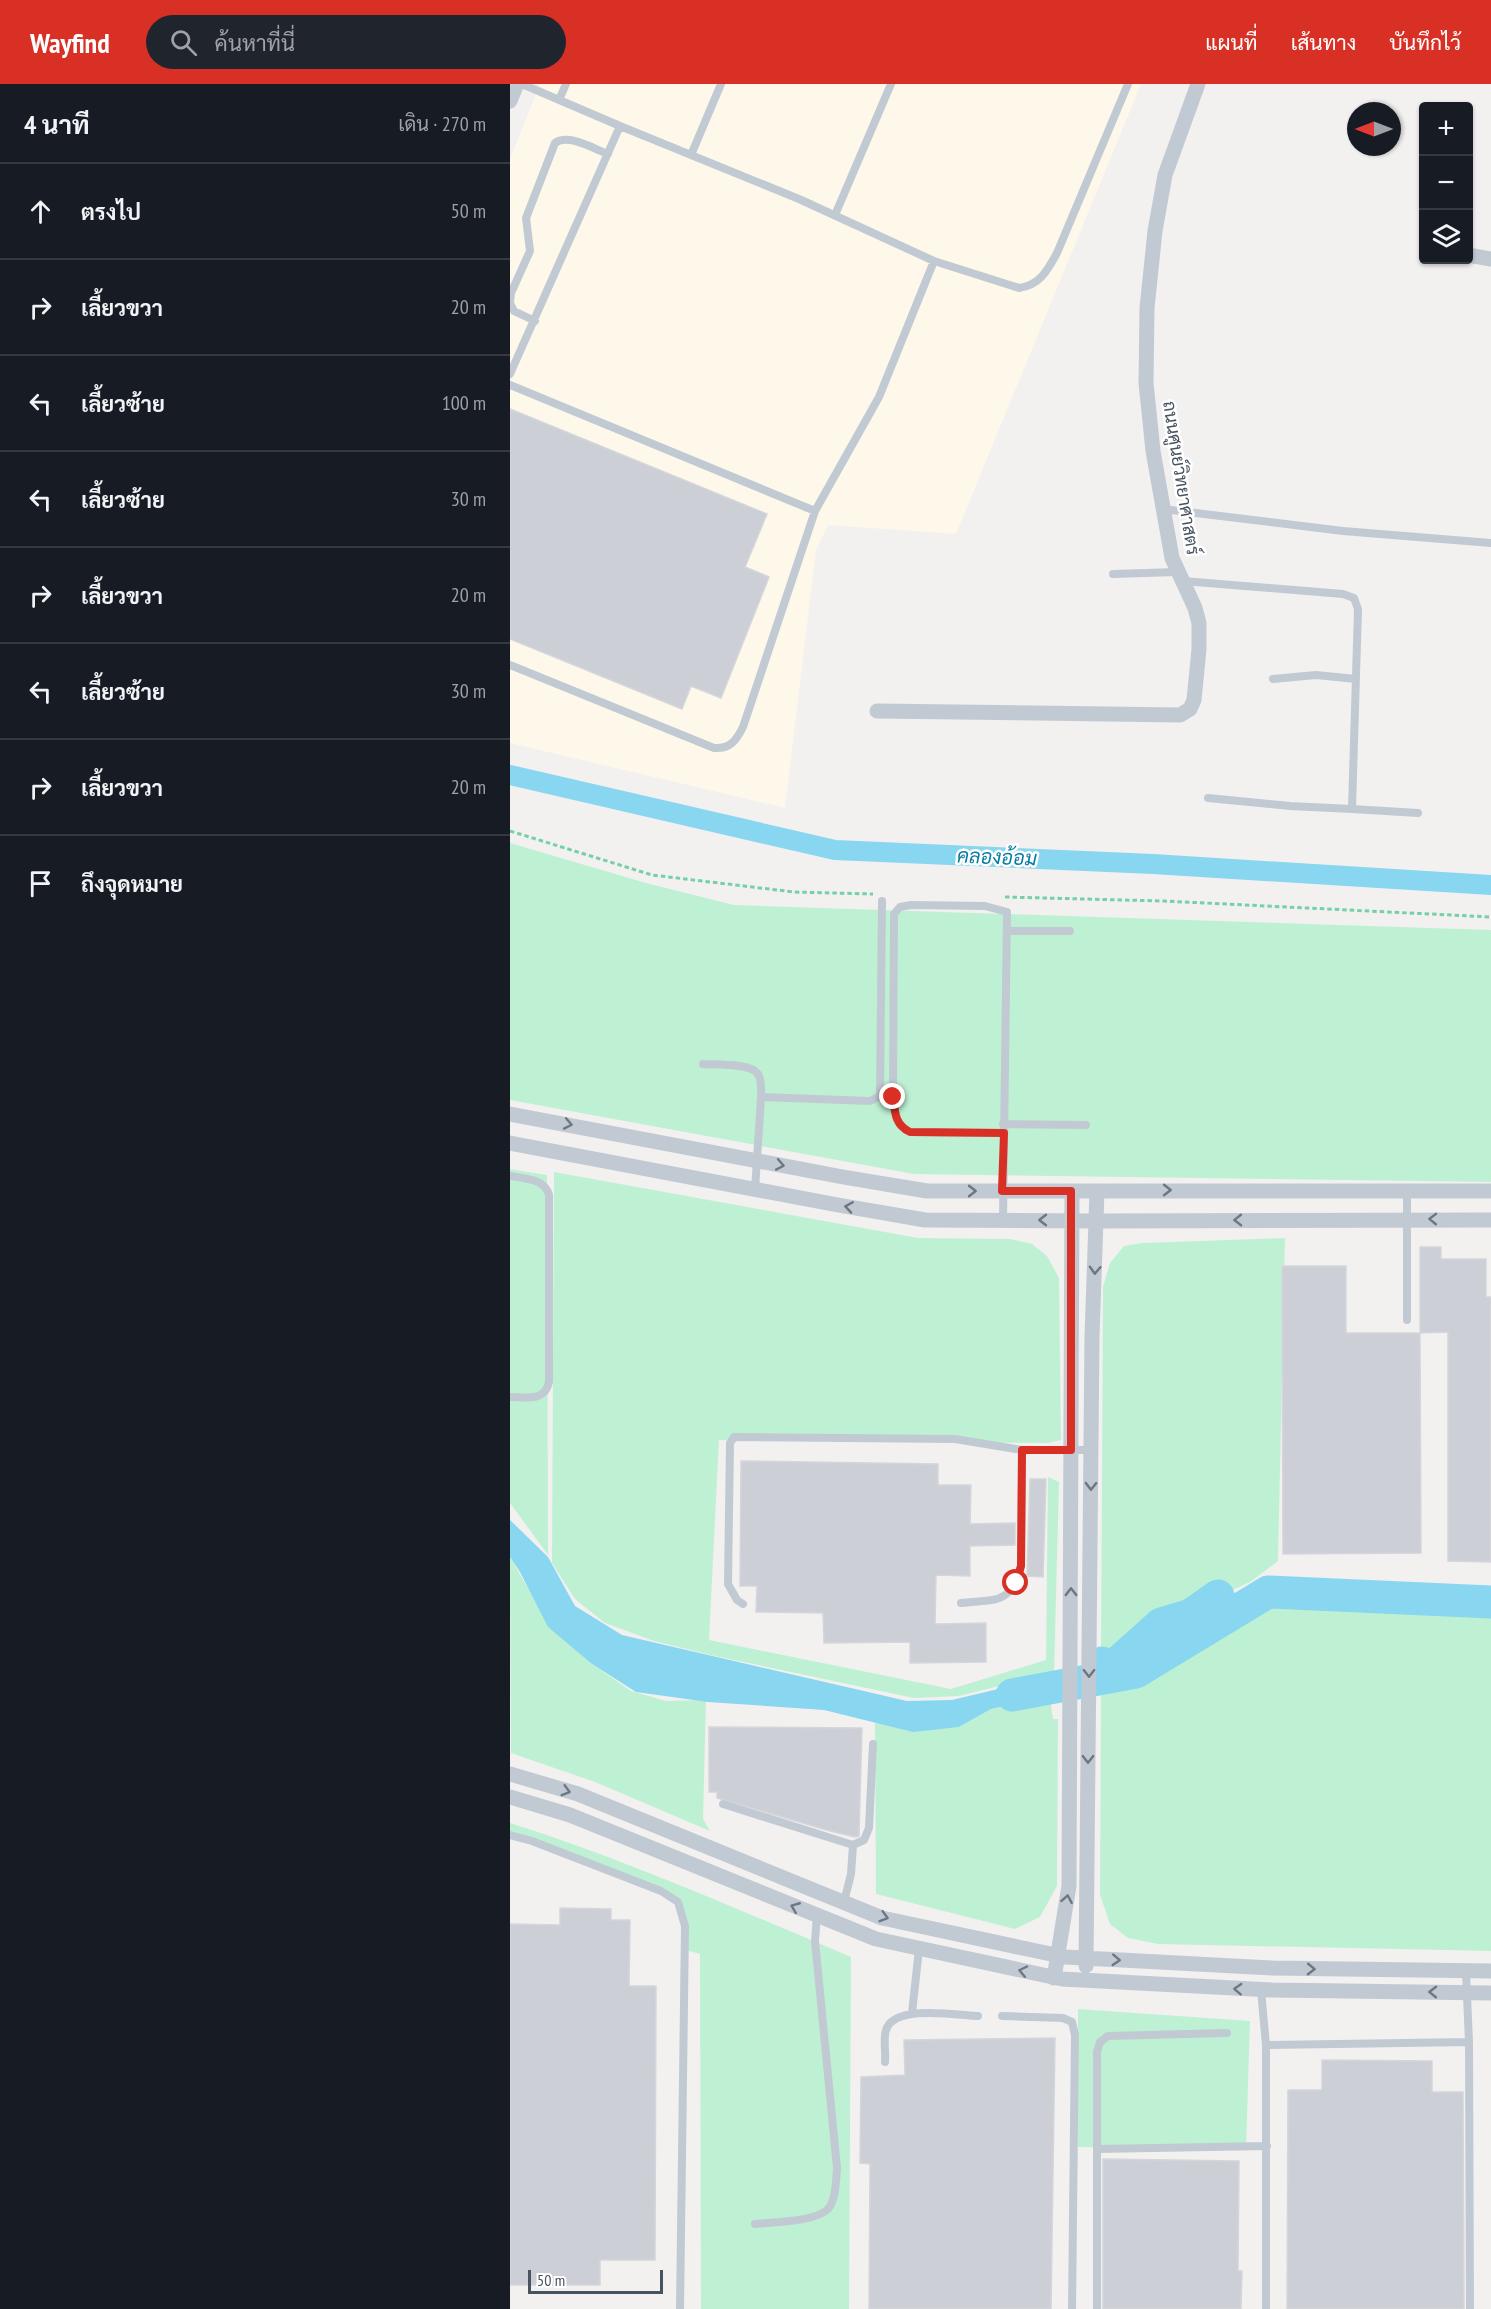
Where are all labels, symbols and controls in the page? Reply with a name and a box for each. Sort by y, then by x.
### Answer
search box [146,15,566,69]
text: Wayfind [30,24,110,61]
icon: search [167,26,200,59]
text: ค้นหาที่นี่ [215,29,295,57]
text: แผนที่ [1205,29,1258,56]
text: เส้นทาง [1291,29,1356,56]
text: บันทึกไว้ [1389,29,1461,56]
north arrow [1347,102,1401,156]
map controls [1419,102,1473,264]
button: + [1419,102,1473,156]
text: 4 นาที [24,108,90,141]
text: เดิน · 270 m [398,111,486,137]
button: − [1419,156,1473,210]
icon: ahead [24,195,57,228]
text: ตรงไป [81,198,141,226]
text: 50 m [451,198,486,224]
button: layers [1419,210,1473,264]
icon: right [24,291,57,324]
text: เลี้ยวขวา [81,294,163,322]
text: 20 m [451,294,486,320]
icon: left [24,387,57,420]
text: เลี้ยวซ้าย [81,390,165,418]
text: 100 m [442,390,486,416]
street label: ถนนศูนย์วิทยาศาสตร์ [1156,399,1206,557]
icon: left [24,483,57,516]
text: เลี้ยวซ้าย [81,486,165,514]
text: 30 m [451,486,486,512]
icon: right [24,579,57,612]
text: เลี้ยวขวา [81,582,163,610]
text: 20 m [451,582,486,608]
icon: left [24,675,57,708]
text: เลี้ยวซ้าย [81,678,165,706]
text: 30 m [451,678,486,704]
icon: right [24,771,57,804]
text: เลี้ยวขวา [81,774,163,802]
text: 20 m [451,774,486,800]
water label: คลองอ้อม [956,843,1038,871]
icon: arrive [24,867,57,900]
text: ถึงจุดหมาย [81,870,183,898]
route end [879,1083,905,1109]
one-way arrow [562,1117,572,1130]
one-way arrow [774,1158,784,1171]
one-way arrow [1163,1184,1172,1196]
one-way arrow [968,1185,977,1197]
one-way arrow [844,1201,854,1214]
one-way arrow [1428,1213,1437,1226]
one-way arrow [1038,1214,1047,1227]
one-way arrow [1233,1214,1242,1226]
one-way arrow [1088,1266,1101,1275]
one-way arrow [1085,1481,1097,1490]
route start [1002,1569,1028,1595]
one-way arrow [1065,1587,1077,1596]
one-way arrow [1083,1668,1095,1677]
one-way arrow [1082,1755,1094,1764]
one-way arrow [560,1784,571,1796]
one-way arrow [1060,1895,1073,1905]
one-way arrow [791,1902,802,1914]
one-way arrow [878,1910,889,1922]
one-way arrow [1112,1953,1121,1966]
one-way arrow [1307,1963,1316,1975]
one-way arrow [1018,1965,1028,1978]
one-way arrow [1233,1982,1242,1995]
one-way arrow [1428,1986,1437,1998]
scale bar [528,2267,663,2294]
text: 50 m [537,2270,565,2290]

